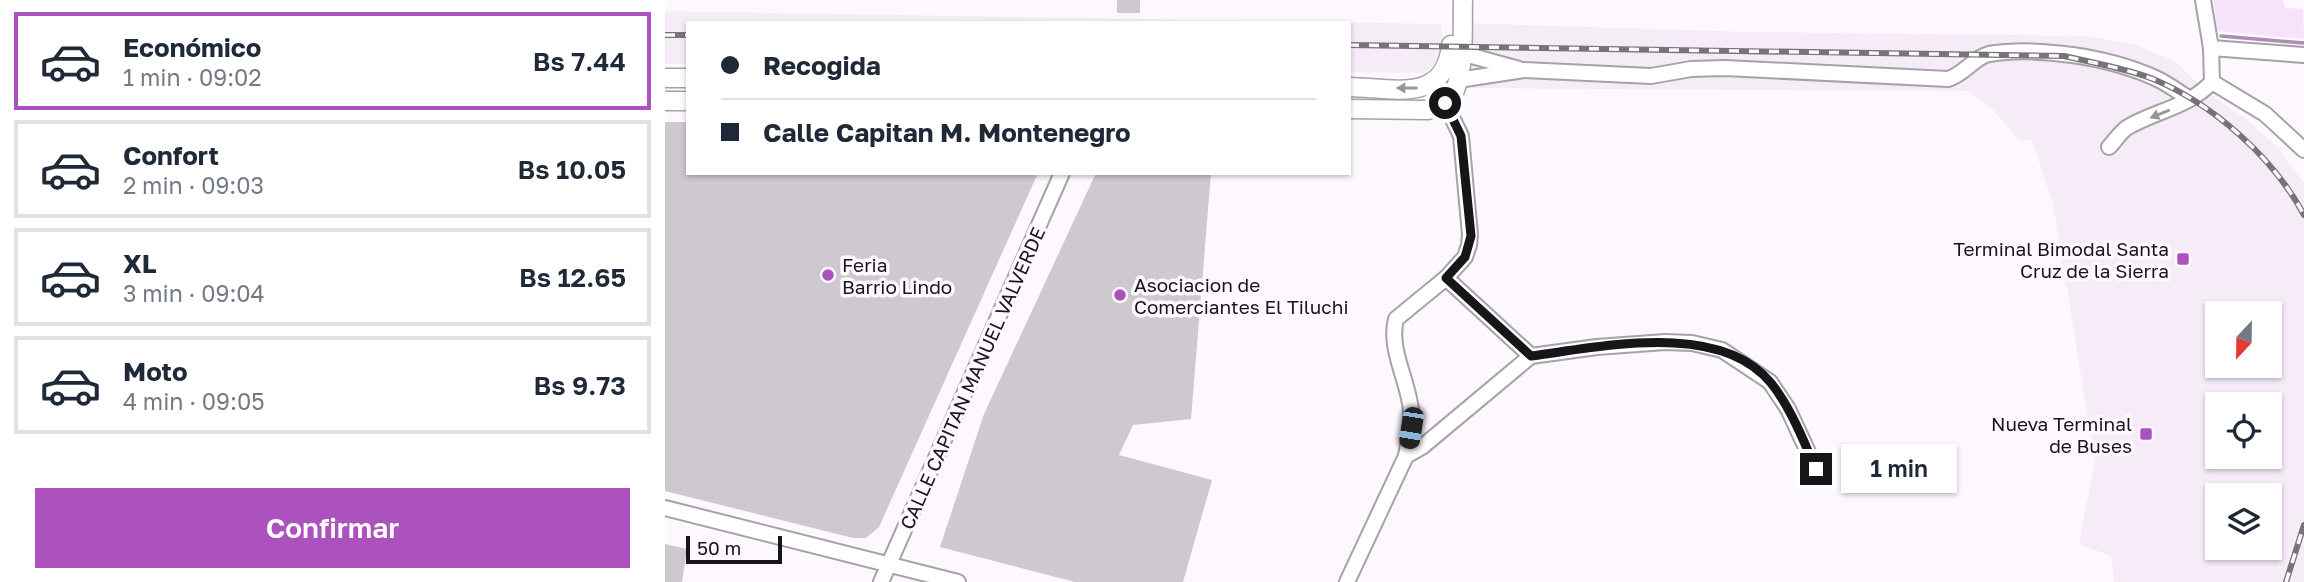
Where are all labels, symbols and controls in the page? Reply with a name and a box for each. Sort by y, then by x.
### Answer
icon: car [39,30,102,93]
text: Económico [123,32,261,63]
text: Bs 7.44 [533,46,626,77]
text: Recogida [763,50,881,81]
text: 1 min · 09:02 [123,63,262,91]
one-way arrow [1395,82,1417,94]
route start [1429,87,1461,119]
one-way arrow [2149,109,2170,120]
text: Calle Capitan M. Montenegro [763,117,1131,148]
icon: car [39,138,102,201]
text: Confort [123,140,219,171]
text: Bs 10.05 [518,154,626,185]
text: 2 min · 09:03 [123,171,264,199]
street label: CALLE CAPITAN MANUEL VALVERDE [895,223,1049,533]
place label: Terminal Bimodal Santa Cruz de la Sierra [1953,237,2169,282]
icon: car [39,246,102,309]
text: XL [123,248,157,279]
marker: Terminal Bimodal Santa Cruz de la Sierra [2175,251,2191,267]
place label: Feria Barrio Lindo [842,253,952,298]
text: Bs 12.65 [519,262,626,293]
marker: Feria Barrio Lindo [820,267,836,283]
place label: Asociacion de Comerciantes El Tiluchi [1134,273,1349,318]
text: 3 min · 09:04 [123,279,265,307]
marker: Asociacion de Comerciantes El Tiluchi [1112,287,1128,303]
north arrow [2205,301,2282,378]
map controls [2205,301,2282,560]
icon: car [39,354,102,417]
text: Moto [123,356,188,387]
text: Bs 9.73 [534,370,626,401]
text: 4 min · 09:05 [123,387,265,415]
button: locate [2205,392,2282,469]
car [1398,406,1425,450]
place label: Nueva Terminal de Buses [1991,412,2132,457]
marker: Nueva Terminal de Buses [2138,426,2154,442]
callout: 1 min [1841,444,1956,494]
route end [1800,453,1832,485]
text: 1 min [1870,454,1928,482]
button: layers [2205,483,2282,560]
button: Confirmar [35,488,630,568]
scale bar [686,533,782,565]
text: 50 m [697,536,741,559]

